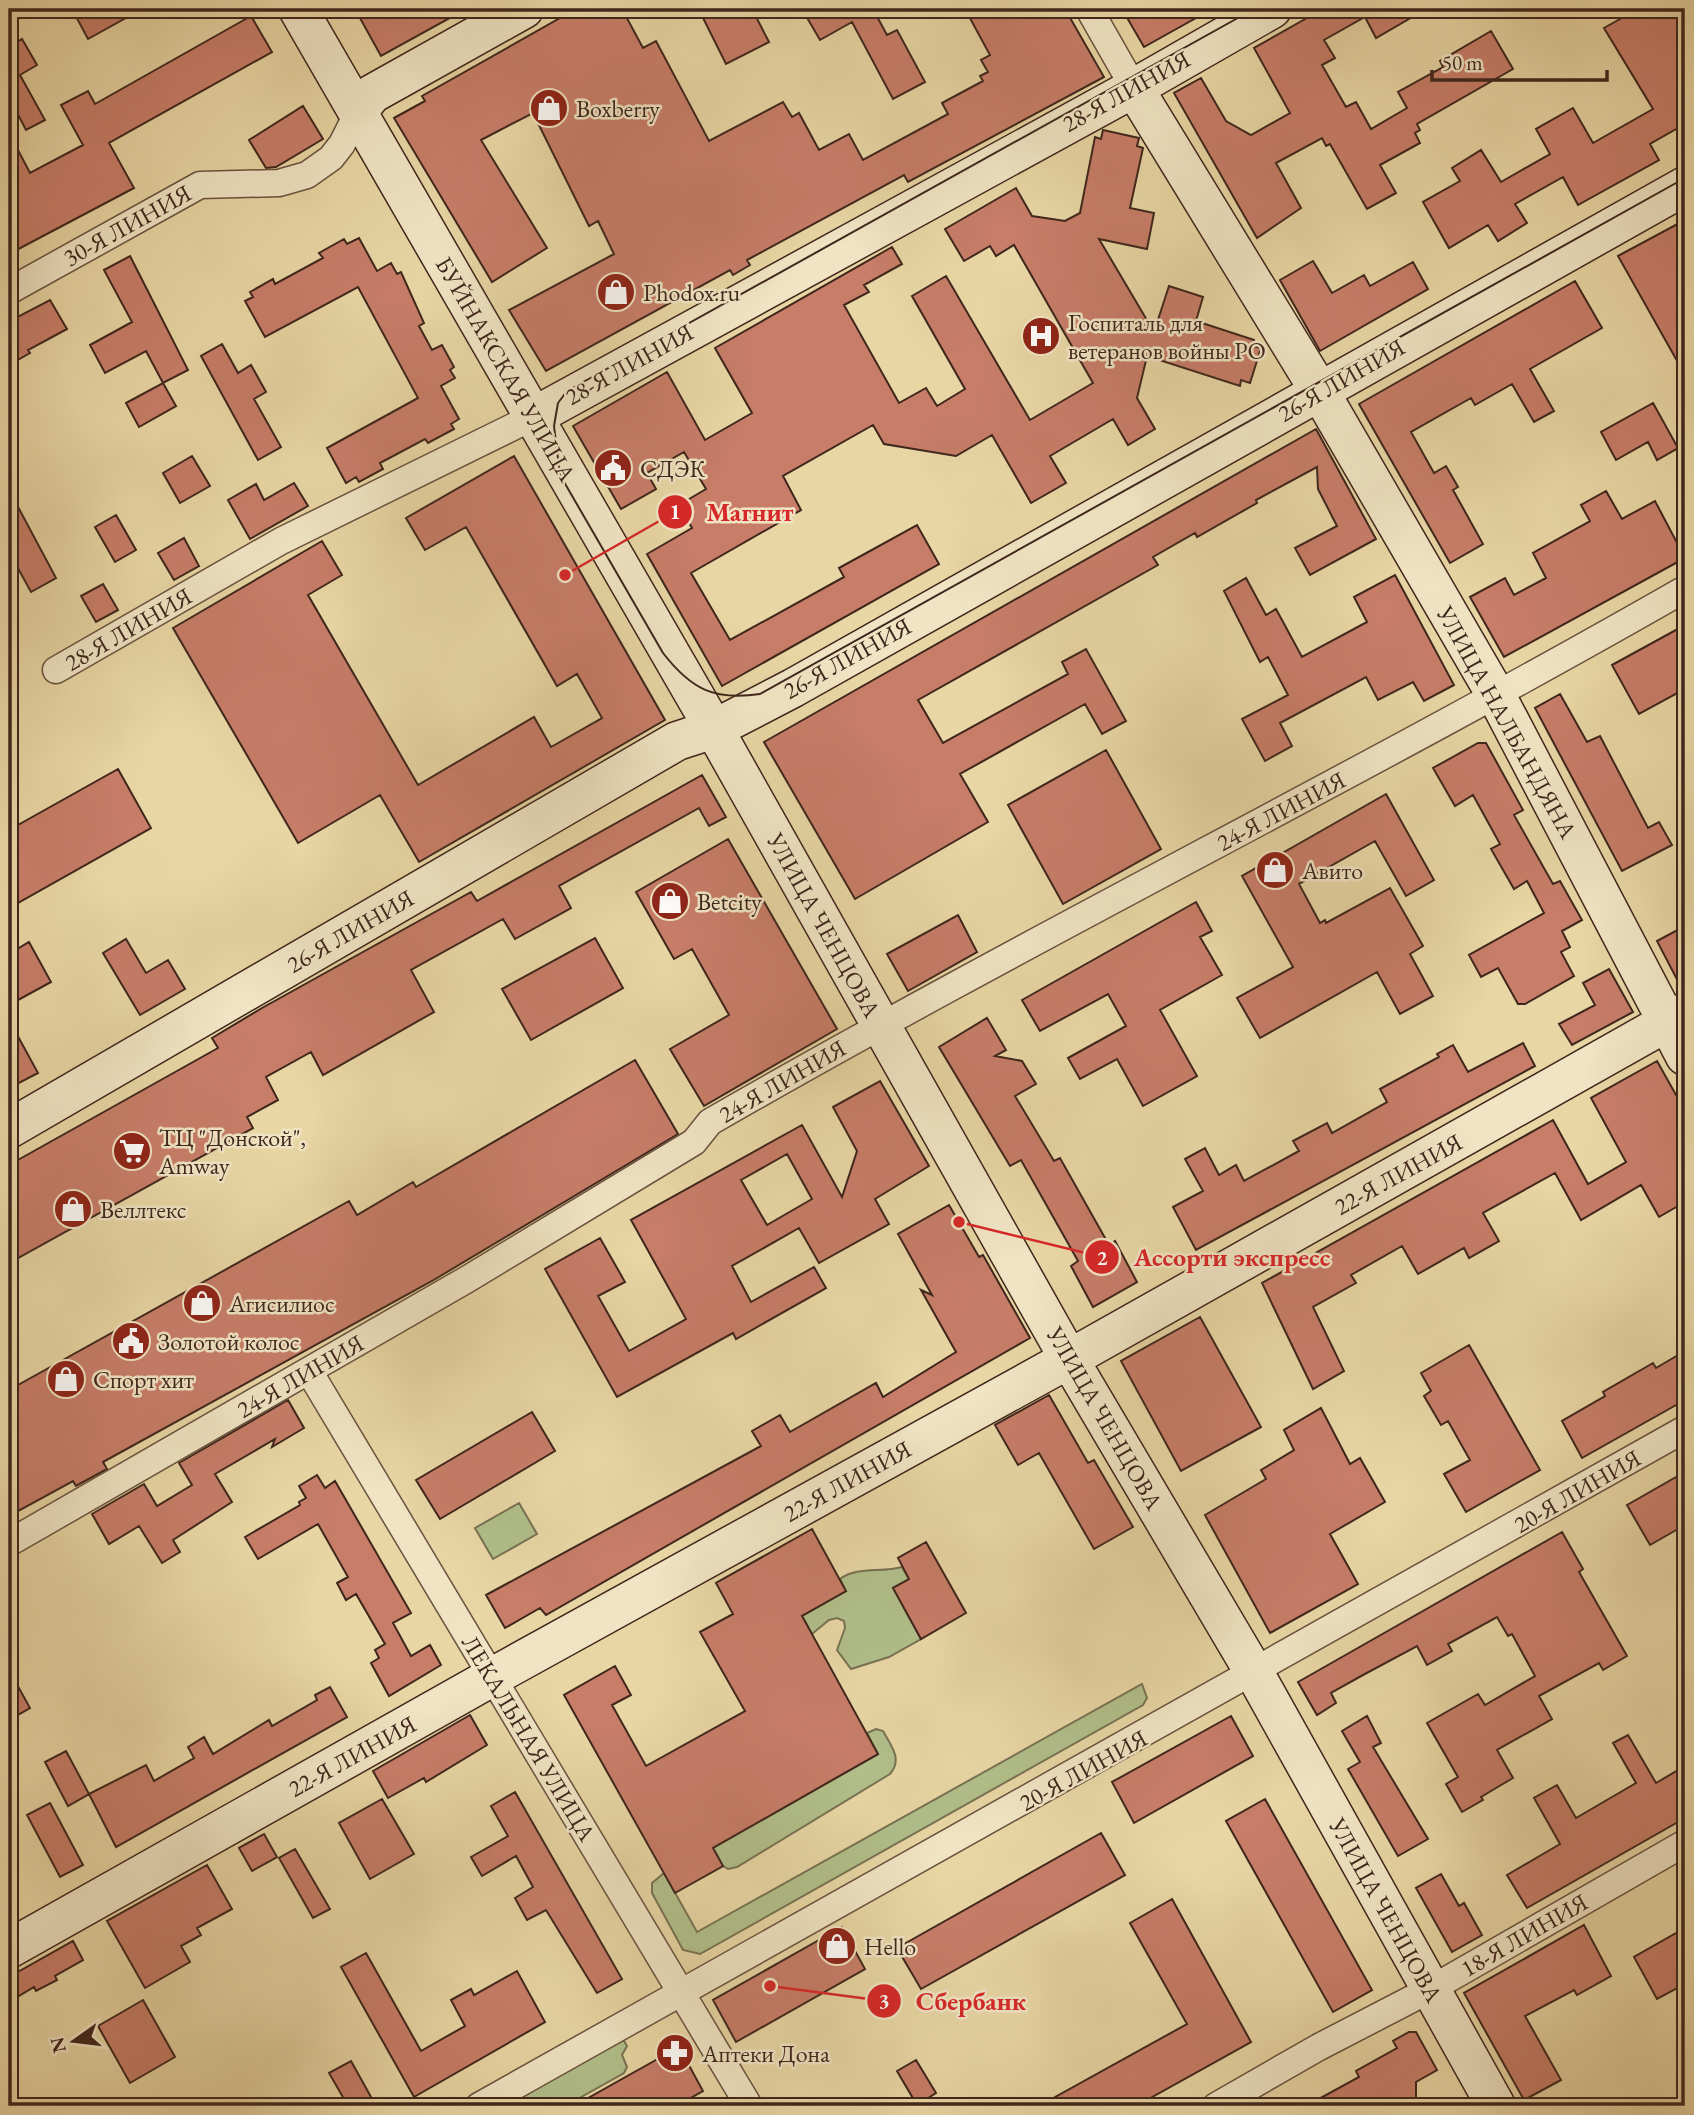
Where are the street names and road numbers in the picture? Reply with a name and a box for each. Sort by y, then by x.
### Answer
street label: 28-Я ЛИНИЯ [1057,43,1195,139]
street label: 30-Я ЛИНИЯ [58,177,196,273]
street label: БУЙНАКСКАЯ УЛИЦА [429,251,583,488]
street label: 28-Я ЛИНИЯ [560,316,698,412]
street label: 26-Я ЛИНИЯ [1272,331,1410,429]
street label: 28-Я ЛИНИЯ [59,580,197,678]
street label: УЛИЦА НАЛБАНДЯНА [1430,599,1584,844]
street label: 26-Я ЛИНИЯ [778,610,916,706]
street label: 24-Я ЛИНИЯ [1211,764,1351,858]
street label: УЛИЦА ЧЕНЦОВА [760,826,888,1023]
street label: 26-Я ЛИНИЯ [281,882,419,980]
street label: 24-Я ЛИНИЯ [713,1032,851,1130]
street label: 22-Я ЛИНИЯ [1329,1126,1467,1222]
street label: УЛИЦА ЧЕНЦОВА [1039,1320,1170,1516]
street label: 24-Я ЛИНИЯ [231,1327,369,1425]
street label: 22-Я ЛИНИЯ [778,1433,916,1529]
street label: 20-Я ЛИНИЯ [1508,1442,1646,1540]
street label: ЛЕКАЛЬНАЯ УЛИЦА [455,1629,603,1847]
street label: 22-Я ЛИНИЯ [283,1708,421,1804]
street label: 20-Я ЛИНИЯ [1014,1722,1152,1818]
street label: УЛИЦА ЧЕНЦОВА [1322,1811,1450,2008]
street label: 18-Я ЛИНИЯ [1455,1886,1593,1984]

